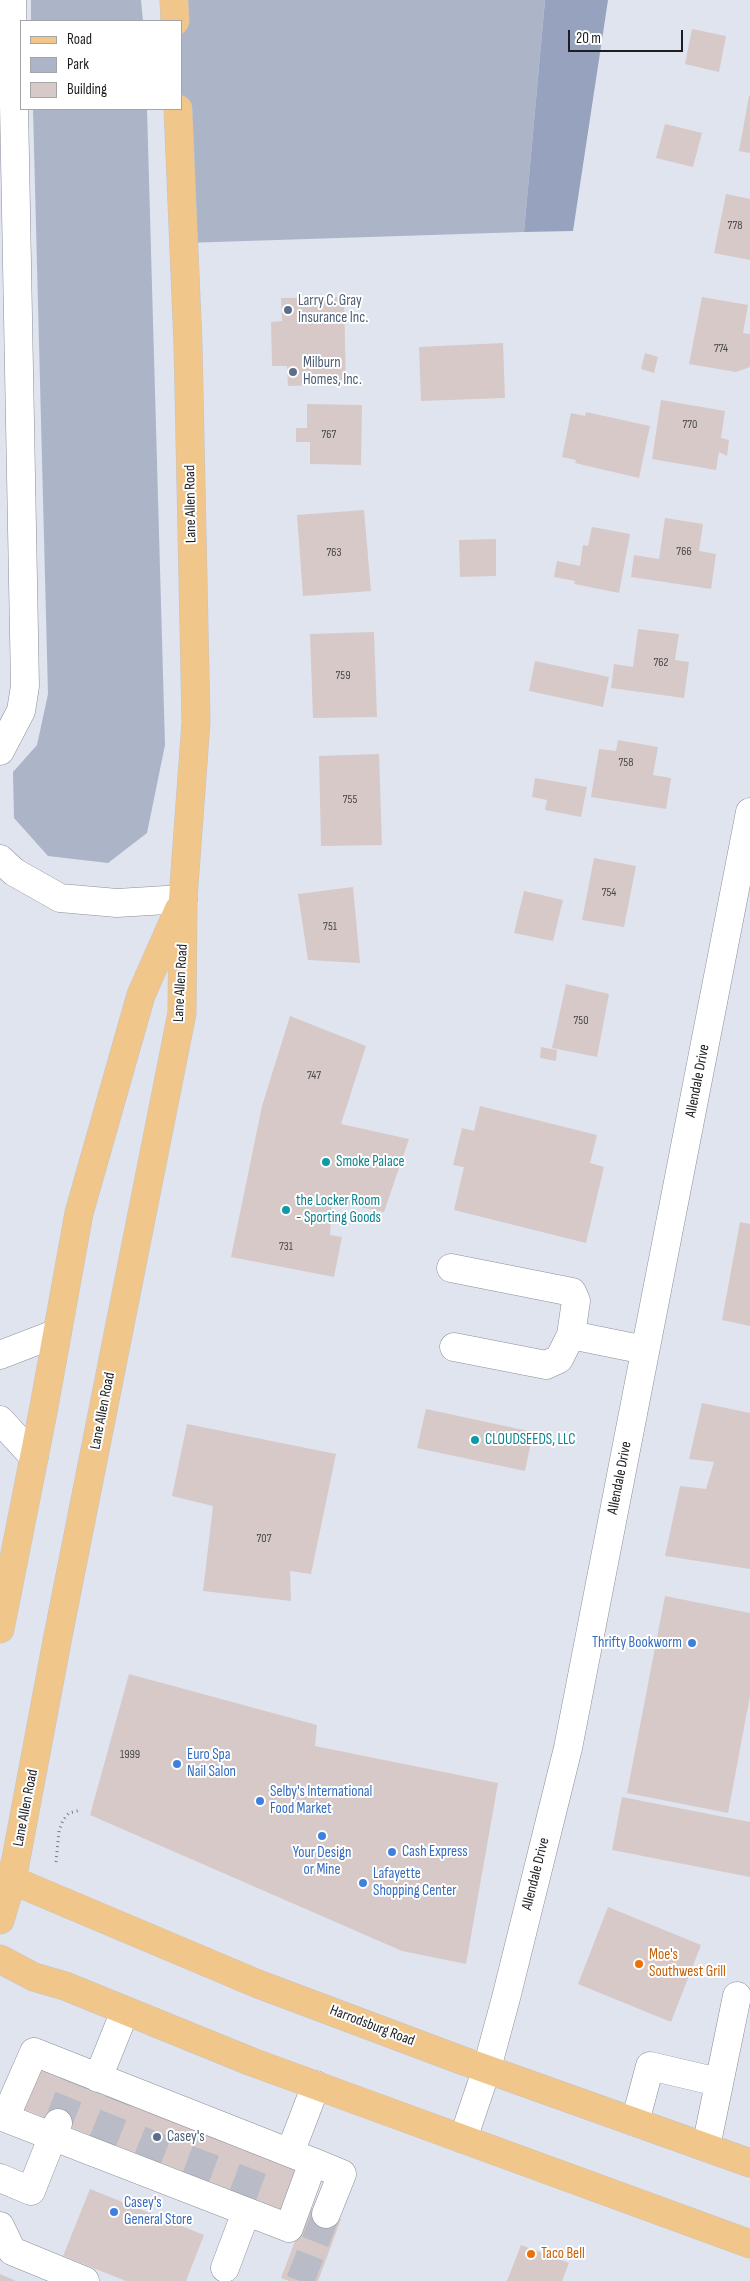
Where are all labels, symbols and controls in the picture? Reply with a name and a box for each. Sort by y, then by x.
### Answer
legend [20,20,182,110]
scale bar [570,20,685,52]
text: 20 m [576,29,601,48]
text: Road [67,30,92,49]
text: Park [67,55,89,74]
text: Building [67,80,107,99]
house number: 778 [728,219,742,233]
place label: Larry C. Gray Insurance Inc. [298,292,368,327]
marker: Larry C. Gray Insurance Inc. [282,304,294,316]
house number: 774 [714,342,728,356]
place label: Milburn Homes, Inc. [303,354,362,389]
marker: Milburn Homes, Inc. [287,366,299,378]
house number: 770 [683,418,697,432]
house number: 767 [322,428,336,442]
street label: Lane Allen Road [181,465,201,543]
house number: 766 [676,545,692,559]
house number: 763 [326,546,342,560]
house number: 762 [653,656,669,670]
house number: 759 [336,669,350,683]
house number: 758 [619,756,633,770]
house number: 755 [343,793,357,807]
house number: 754 [602,886,616,900]
house number: 751 [323,920,337,934]
street label: Lane Allen Road [170,943,192,1023]
house number: 750 [574,1014,588,1028]
street label: Allendale Drive [682,1043,714,1119]
house number: 747 [307,1069,321,1083]
place label: Smoke Palace [336,1153,405,1171]
marker: Smoke Palace [320,1156,332,1168]
place label: the Locker Room - Sporting Goods [296,1192,381,1227]
marker: the Locker Room - Sporting Goods [280,1204,292,1216]
house number: 731 [279,1240,293,1254]
street label: Lane Allen Road [87,1371,119,1451]
place label: CLOUDSEEDS, LLC [485,1431,576,1449]
marker: CLOUDSEEDS, LLC [469,1434,481,1446]
street label: Allendale Drive [604,1440,636,1516]
house number: 707 [257,1532,271,1546]
place label: Thrifty Bookworm [592,1634,682,1652]
marker: Thrifty Bookworm [686,1637,698,1649]
place label: Euro Spa Nail Salon [187,1746,236,1781]
house number: 1999 [120,1748,140,1762]
marker: Euro Spa Nail Salon [171,1758,183,1770]
street label: Lane Allen Road [10,1768,42,1848]
place label: Selby's International Food Market [270,1783,372,1818]
marker: Selby's International Food Market [254,1795,266,1807]
marker: Your Design or Mine [316,1830,328,1842]
street label: Allendale Drive [518,1836,554,1912]
place label: Cash Express [402,1843,468,1861]
place label: Your Design or Mine [293,1844,351,1879]
marker: Cash Express [386,1846,398,1858]
place label: Lafayette Shopping Center [373,1865,457,1900]
marker: Lafayette Shopping Center [357,1877,369,1889]
place label: Moe's Southwest Grill [649,1946,726,1981]
marker: Moe's Southwest Grill [633,1958,645,1970]
street label: Harrodsburg Road [327,2002,417,2050]
place label: Casey's [167,2128,205,2146]
marker: Casey's [151,2131,163,2143]
place label: Casey's General Store [124,2194,192,2229]
marker: Casey's General Store [108,2206,120,2218]
place label: Taco Bell [541,2245,585,2263]
marker: Taco Bell [525,2248,537,2260]

